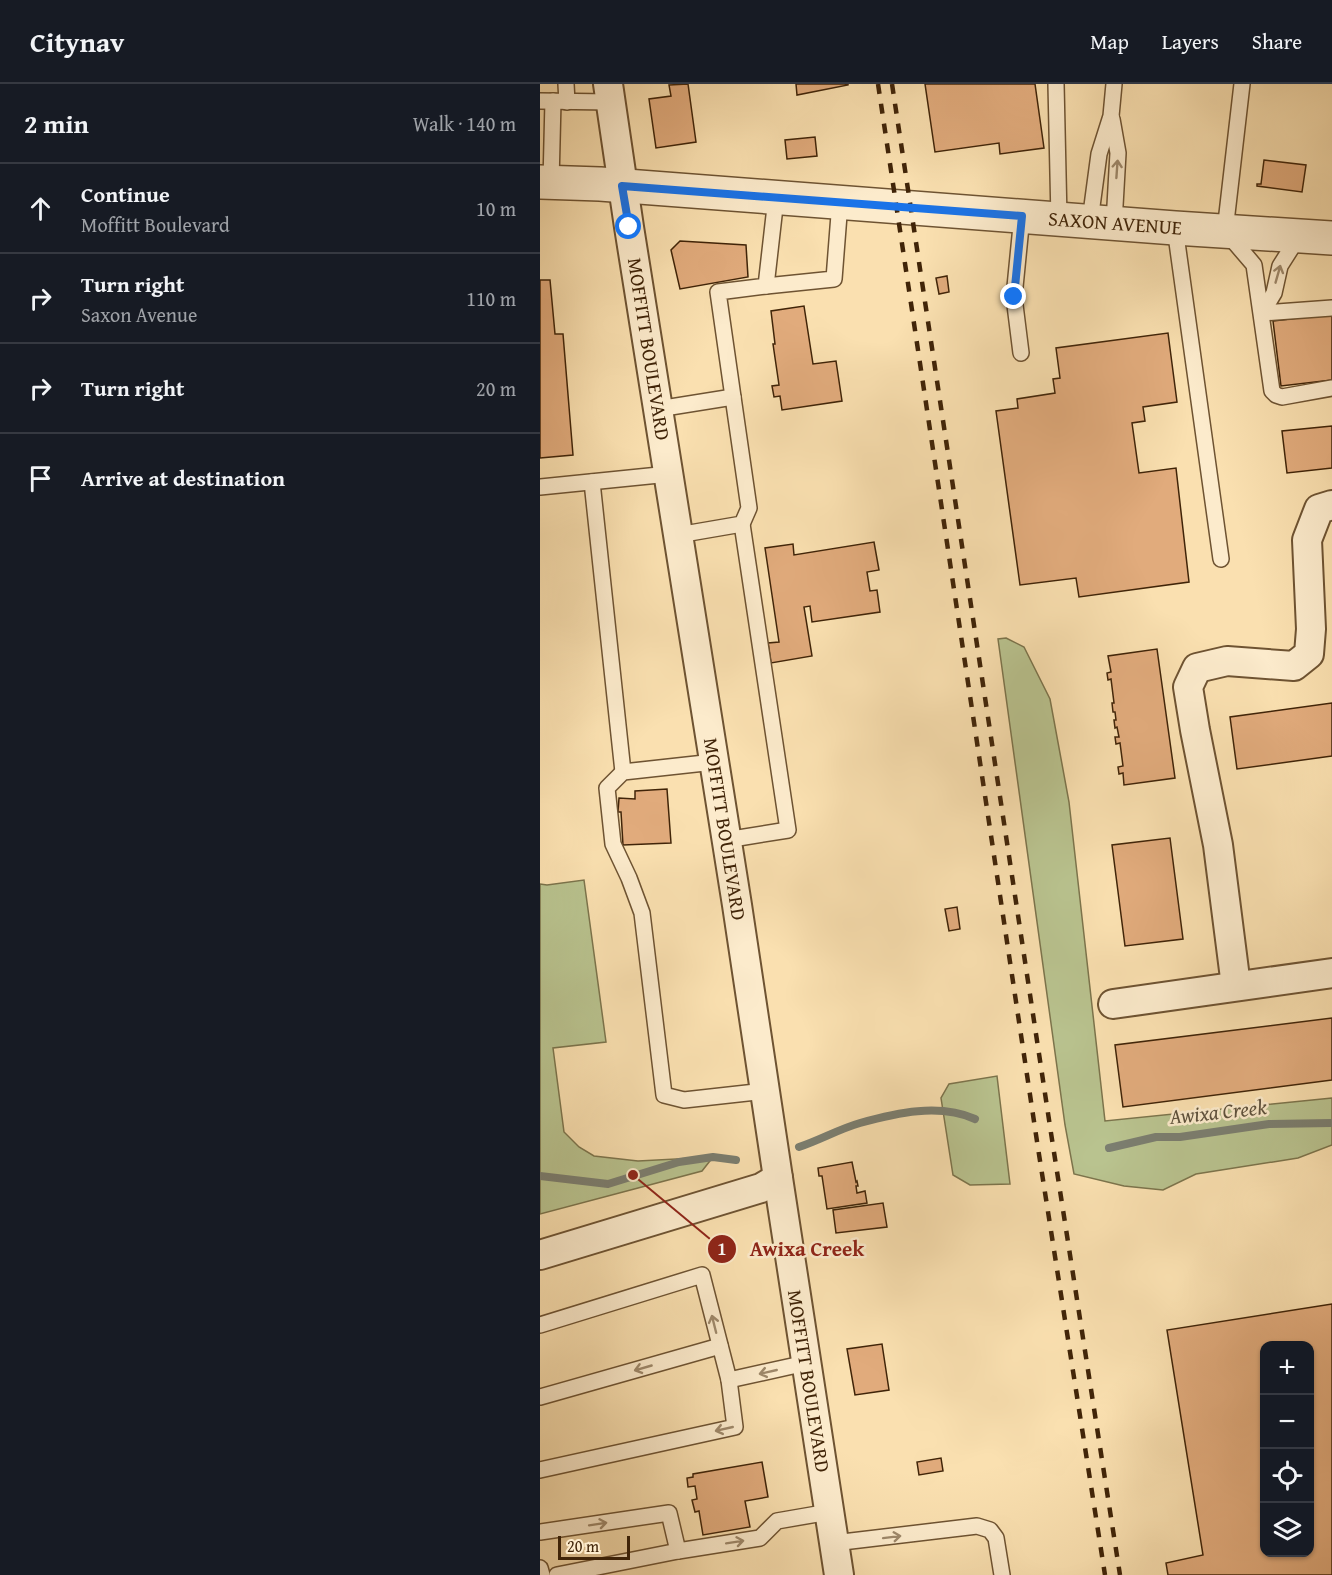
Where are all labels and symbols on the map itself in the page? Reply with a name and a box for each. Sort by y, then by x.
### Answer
one-way arrow [1112,160,1123,180]
street label: SAXON AVENUE [1047,203,1183,242]
route start [615,213,641,239]
street label: MOFFITT BOULEVARD [621,256,678,442]
one-way arrow [1273,265,1285,284]
route end [1000,283,1026,309]
street label: MOFFITT BOULEVARD [697,736,754,922]
water label: Awixa Creek [1167,1091,1269,1132]
callout: Awixa Creek [707,1229,876,1268]
text: Awixa Creek [750,1233,865,1264]
text: 1 [717,1235,727,1262]
street label: MOFFITT BOULEVARD [781,1288,838,1474]
one-way arrow [708,1314,720,1333]
one-way arrow [634,1362,653,1374]
one-way arrow [758,1367,778,1378]
one-way arrow [715,1424,734,1436]
one-way arrow [587,1518,607,1529]
one-way arrow [882,1531,902,1542]
scale bar [558,1533,630,1560]
one-way arrow [725,1536,745,1547]

